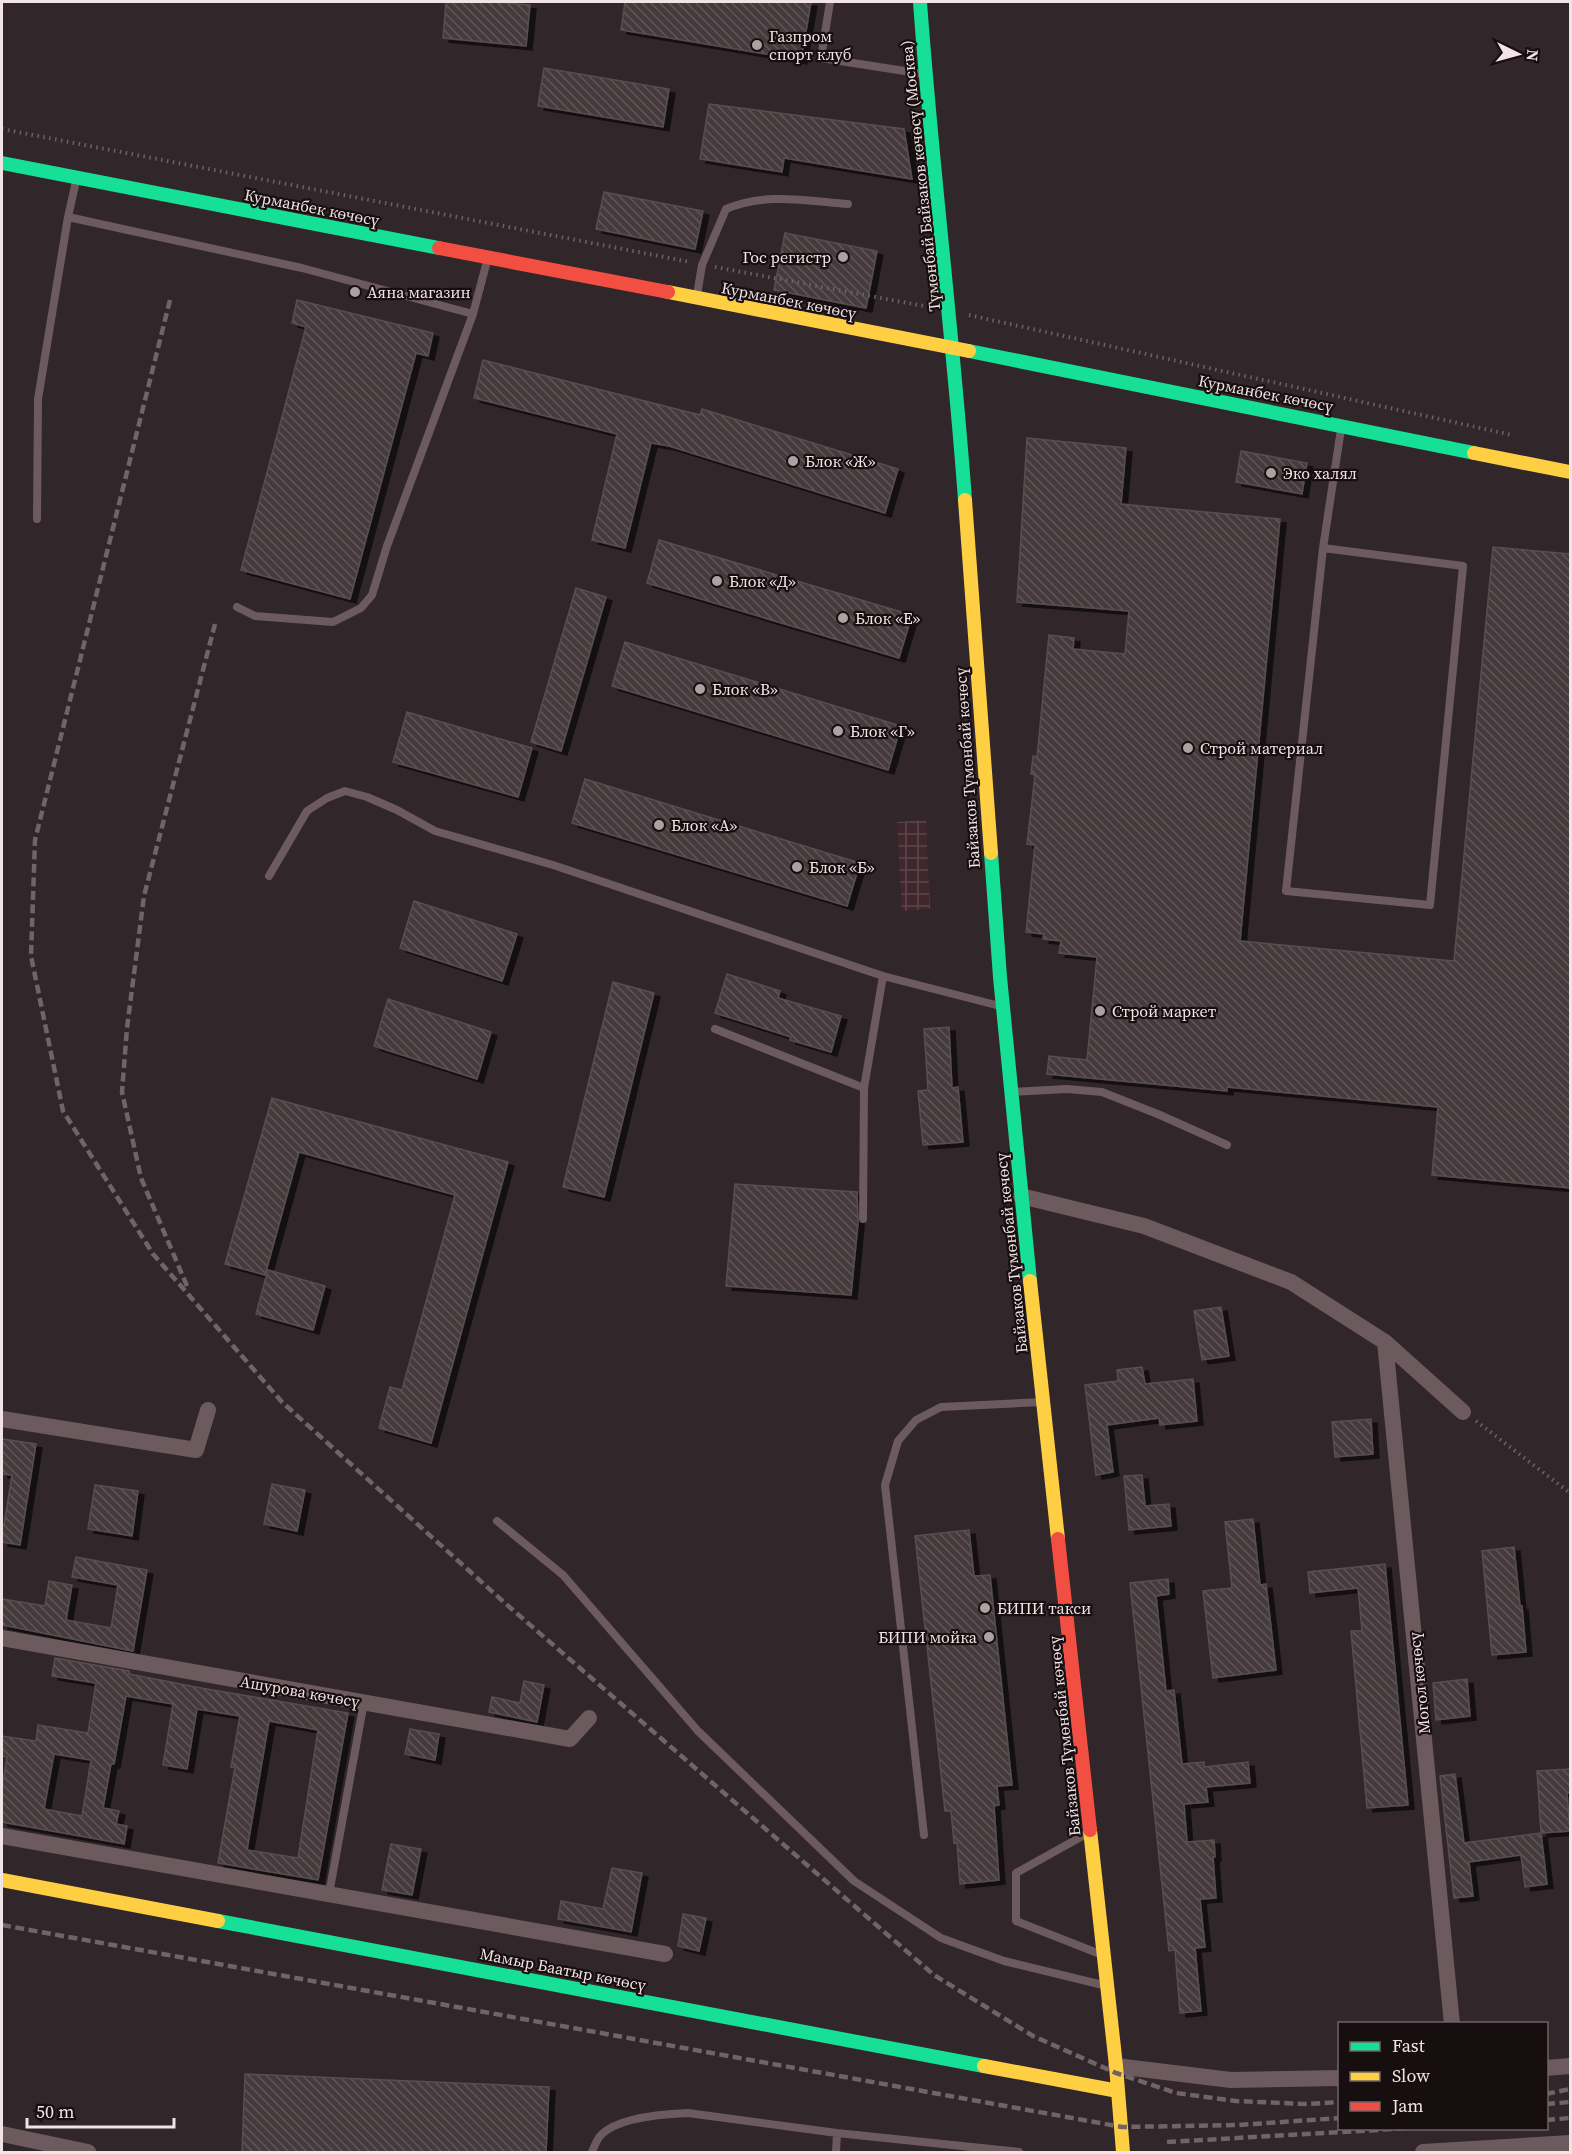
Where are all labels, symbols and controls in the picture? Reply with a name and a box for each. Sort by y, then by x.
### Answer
north arrow [1488,24,1548,84]
place label: Газпром спорт клуб [769,25,851,65]
marker: Газпром спорт клуб [750,38,764,52]
street label: Түмөнбай Байзаков көчөсү (Москва) [895,39,945,313]
text: N [1521,49,1544,62]
street label: Курманбек көчөсү [243,183,382,231]
place label: Гос регистр [742,246,831,268]
marker: Гос регистр [836,250,850,264]
street label: Курманбек көчөсү [720,276,859,324]
place label: Аяна магазин [367,281,471,303]
marker: Аяна магазин [348,285,362,299]
street label: Курманбек көчөсү [1197,369,1336,417]
place label: Блок «Ж» [805,450,876,472]
marker: Блок «Ж» [786,454,800,468]
place label: Эко халял [1283,462,1357,484]
marker: Эко халял [1264,466,1278,480]
place label: Блок «Д» [729,570,796,592]
marker: Блок «Д» [710,574,724,588]
place label: Блок «Е» [855,607,921,629]
marker: Блок «Е» [836,611,850,625]
street label: Байзаков Түмөнбай көчөсү [949,666,985,869]
place label: Блок «В» [712,678,778,700]
marker: Блок «В» [693,682,707,696]
place label: Блок «Г» [850,720,915,742]
marker: Блок «Г» [831,724,845,738]
place label: Строй материал [1200,737,1323,759]
marker: Строй материал [1181,741,1195,755]
place label: Блок «А» [671,814,738,836]
marker: Блок «А» [652,818,666,832]
place label: Блок «Б» [809,856,875,878]
marker: Блок «Б» [790,860,804,874]
place label: Строй маркет [1112,1000,1217,1022]
marker: Строй маркет [1093,1004,1107,1018]
street label: Байзаков Түмөнбай көчөсү [989,1151,1032,1354]
place label: БИПИ такси [997,1597,1091,1619]
marker: БИПИ такси [978,1601,992,1615]
place label: БИПИ мойка [878,1626,978,1648]
marker: БИПИ мойка [982,1630,996,1644]
street label: Могол көчөсү [1403,1630,1435,1735]
street label: Байзаков Түмөнбай көчөсү [1042,1634,1085,1837]
street label: Ашурова көчөсү [238,1670,362,1712]
street label: Мамыр Баатыр көчөсү [478,1942,649,1996]
legend [1338,2022,1548,2130]
text: Fast [1392,2033,1425,2058]
text: Slow [1392,2063,1430,2088]
scale bar [27,2091,174,2129]
text: Jam [1391,2093,1424,2118]
text: 50 m [36,2099,74,2124]

